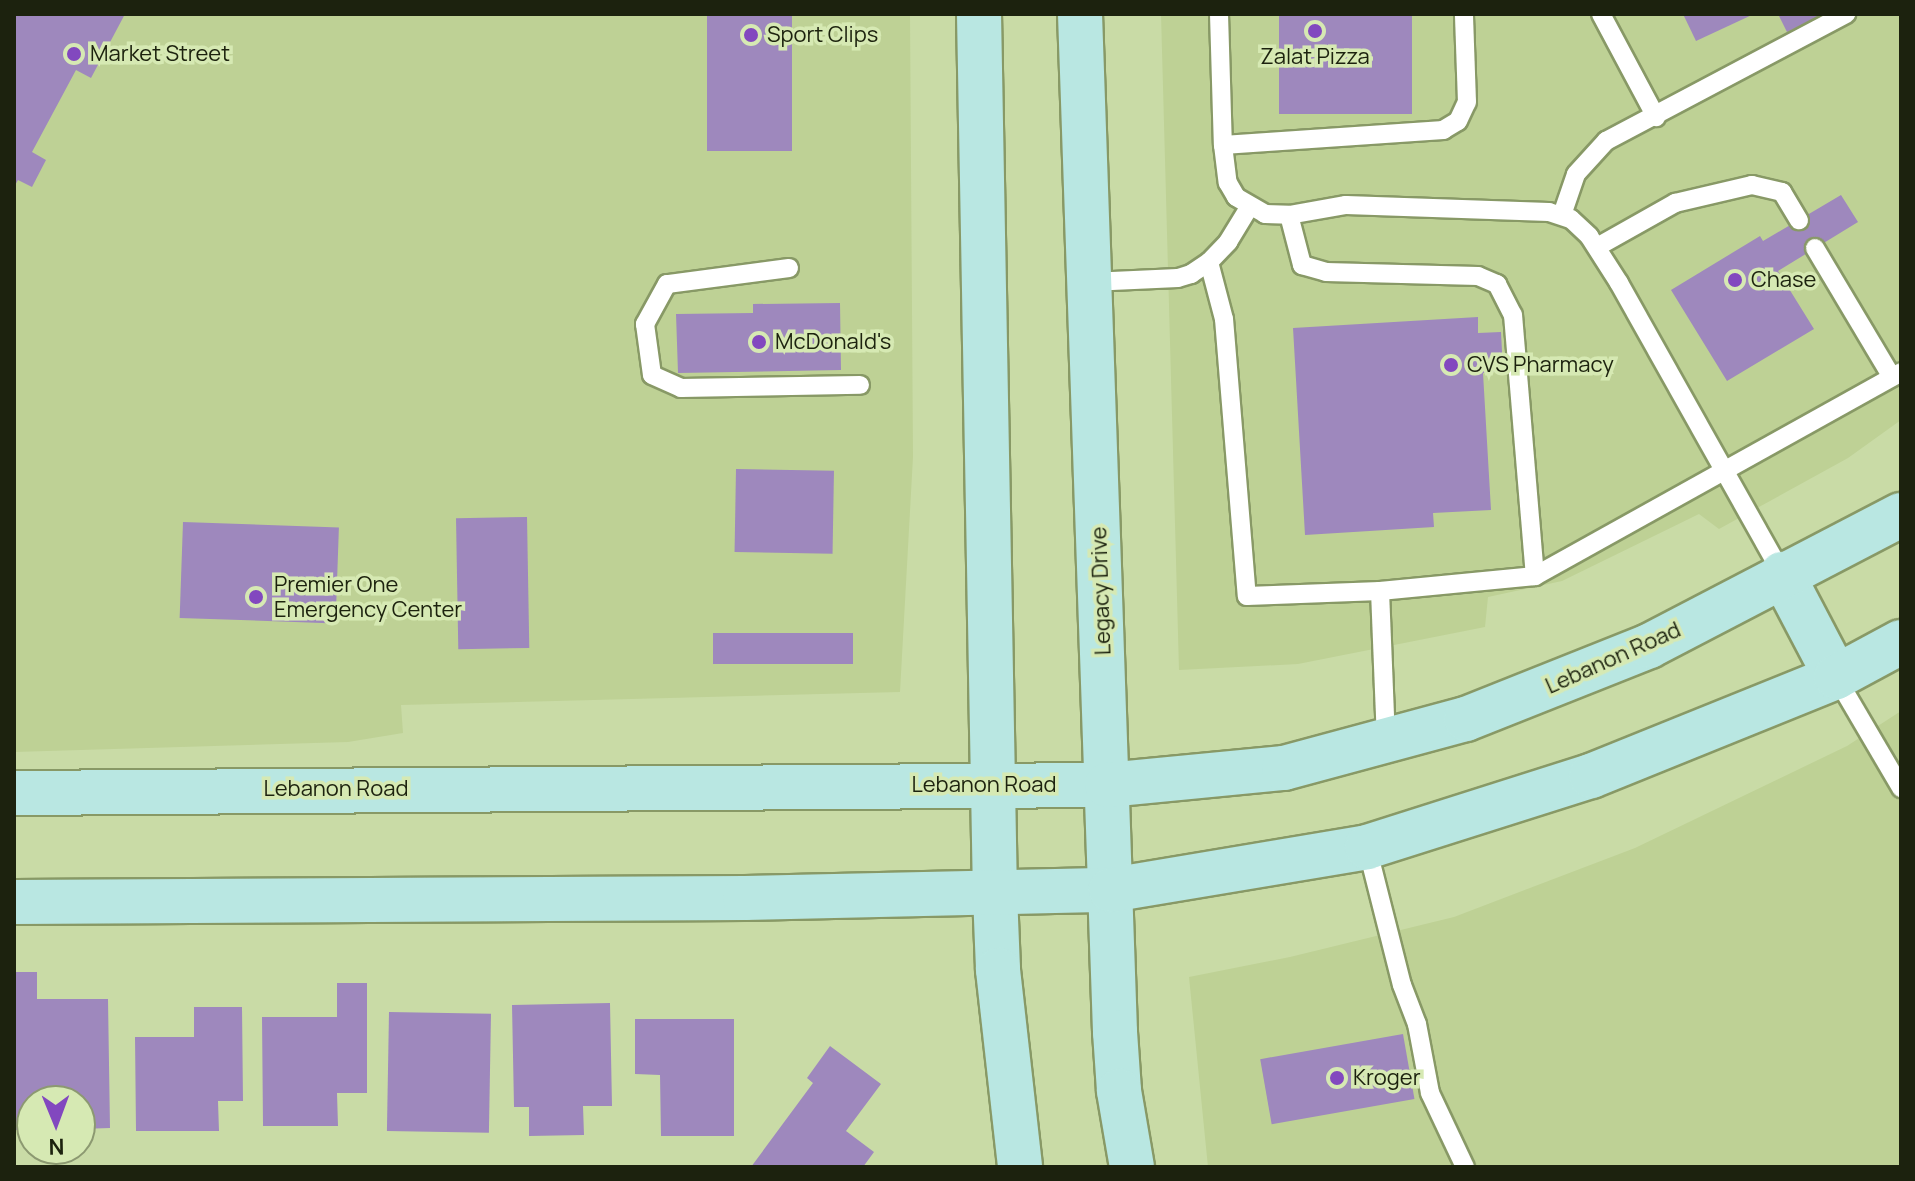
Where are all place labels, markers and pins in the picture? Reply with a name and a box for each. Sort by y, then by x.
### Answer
place label: Sport Clips [767,22,878,48]
marker: Zalat Pizza [1306,22,1324,40]
marker: Sport Clips [742,26,760,44]
place label: Market Street [90,41,230,67]
place label: Zalat Pizza [1260,44,1370,70]
marker: Market Street [65,45,83,63]
place label: Chase [1751,267,1816,293]
marker: Chase [1726,271,1744,289]
place label: McDonald's [775,329,891,355]
marker: McDonald's [750,333,768,351]
place label: CVS Pharmacy [1467,352,1614,378]
marker: CVS Pharmacy [1442,356,1460,374]
place label: Premier One Emergency Center [274,571,462,622]
marker: Premier One Emergency Center [245,586,267,608]
place label: Kroger [1353,1065,1421,1091]
marker: Kroger [1328,1069,1346,1087]

